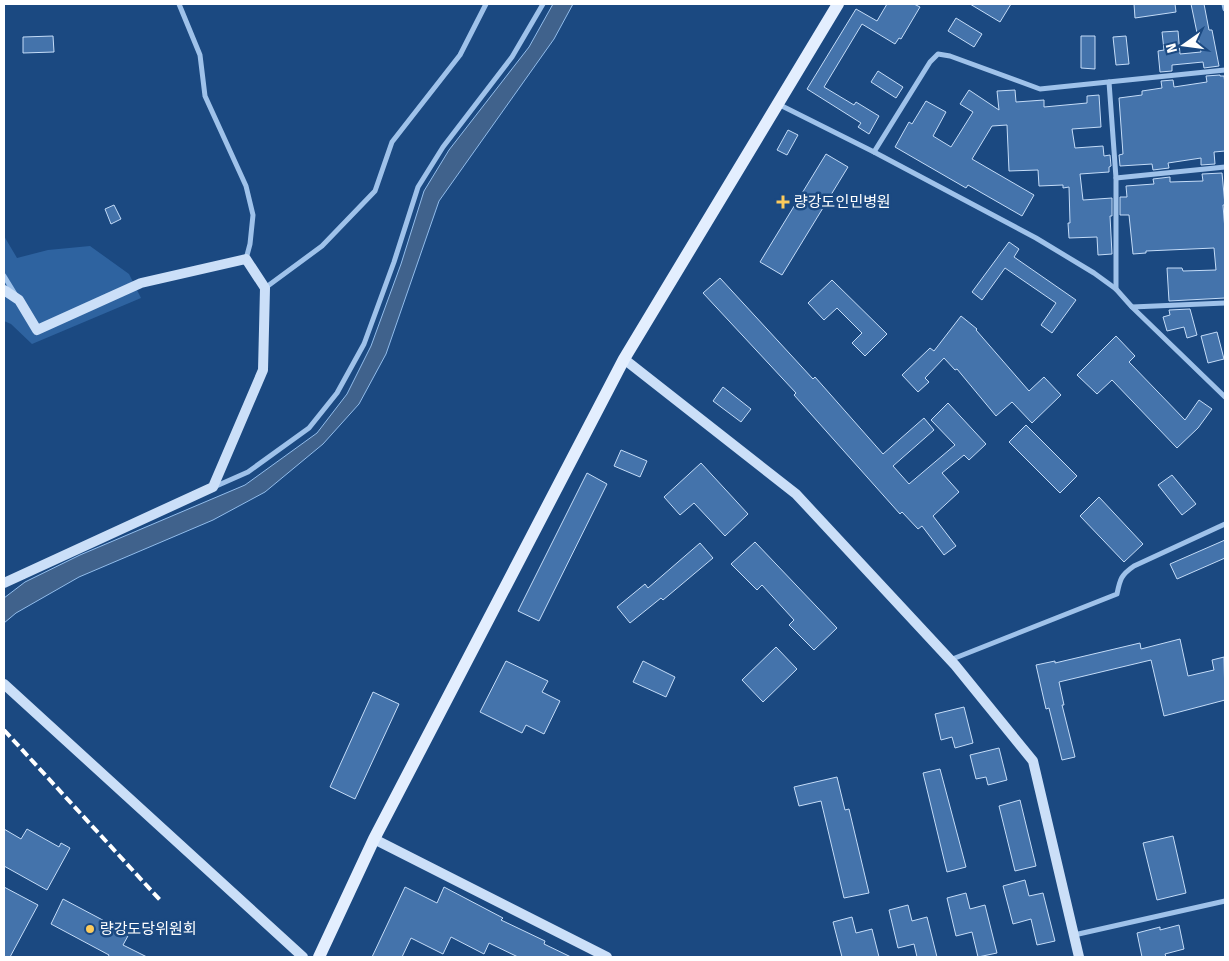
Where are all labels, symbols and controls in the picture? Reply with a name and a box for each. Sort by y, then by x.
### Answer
north arrow [1159,20,1209,70]
text: N [1162,41,1181,55]
place label: 량강도인민병원 [794,193,891,211]
marker: 량강도인민병원 [776,195,790,209]
place label: 량강도당위원회 [100,920,197,938]
marker: 량강도당위원회 [84,923,96,935]

